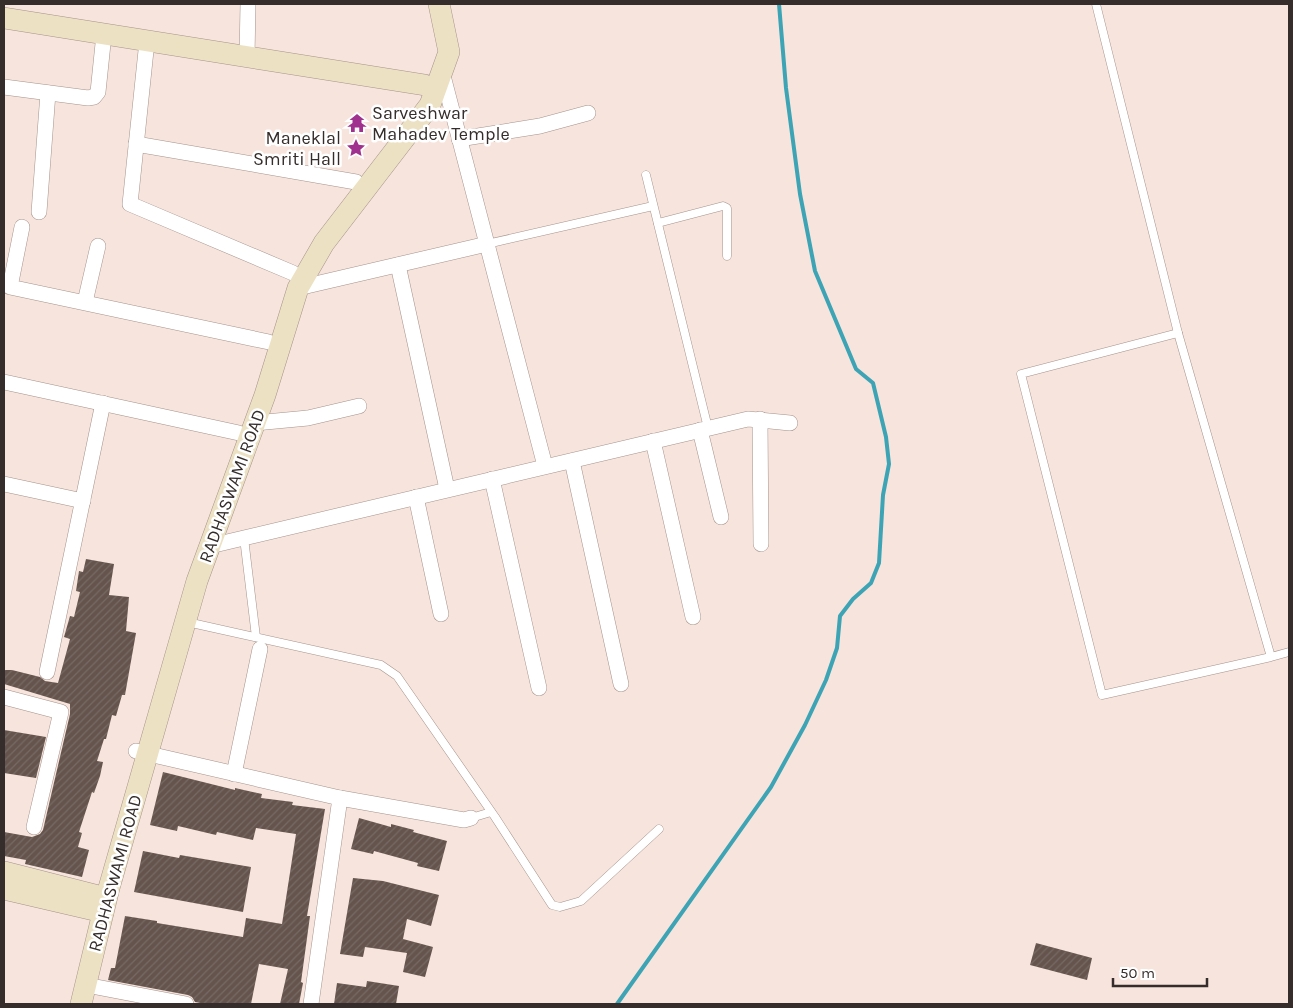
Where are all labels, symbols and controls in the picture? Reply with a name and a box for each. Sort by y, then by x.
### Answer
place label: Sarveshwar Mahadev Temple [372,102,510,145]
temple icon: Sarveshwar Mahadev Temple [346,112,368,134]
place label: Maneklal Smriti Hall [253,127,341,170]
place icon: Maneklal Smriti Hall [345,137,367,159]
street label: RADHASWAMI ROAD [194,406,270,566]
street label: RADHASWAMI ROAD [83,792,147,954]
scale bar [1113,956,1207,988]
text: 50 m [1120,964,1155,982]

